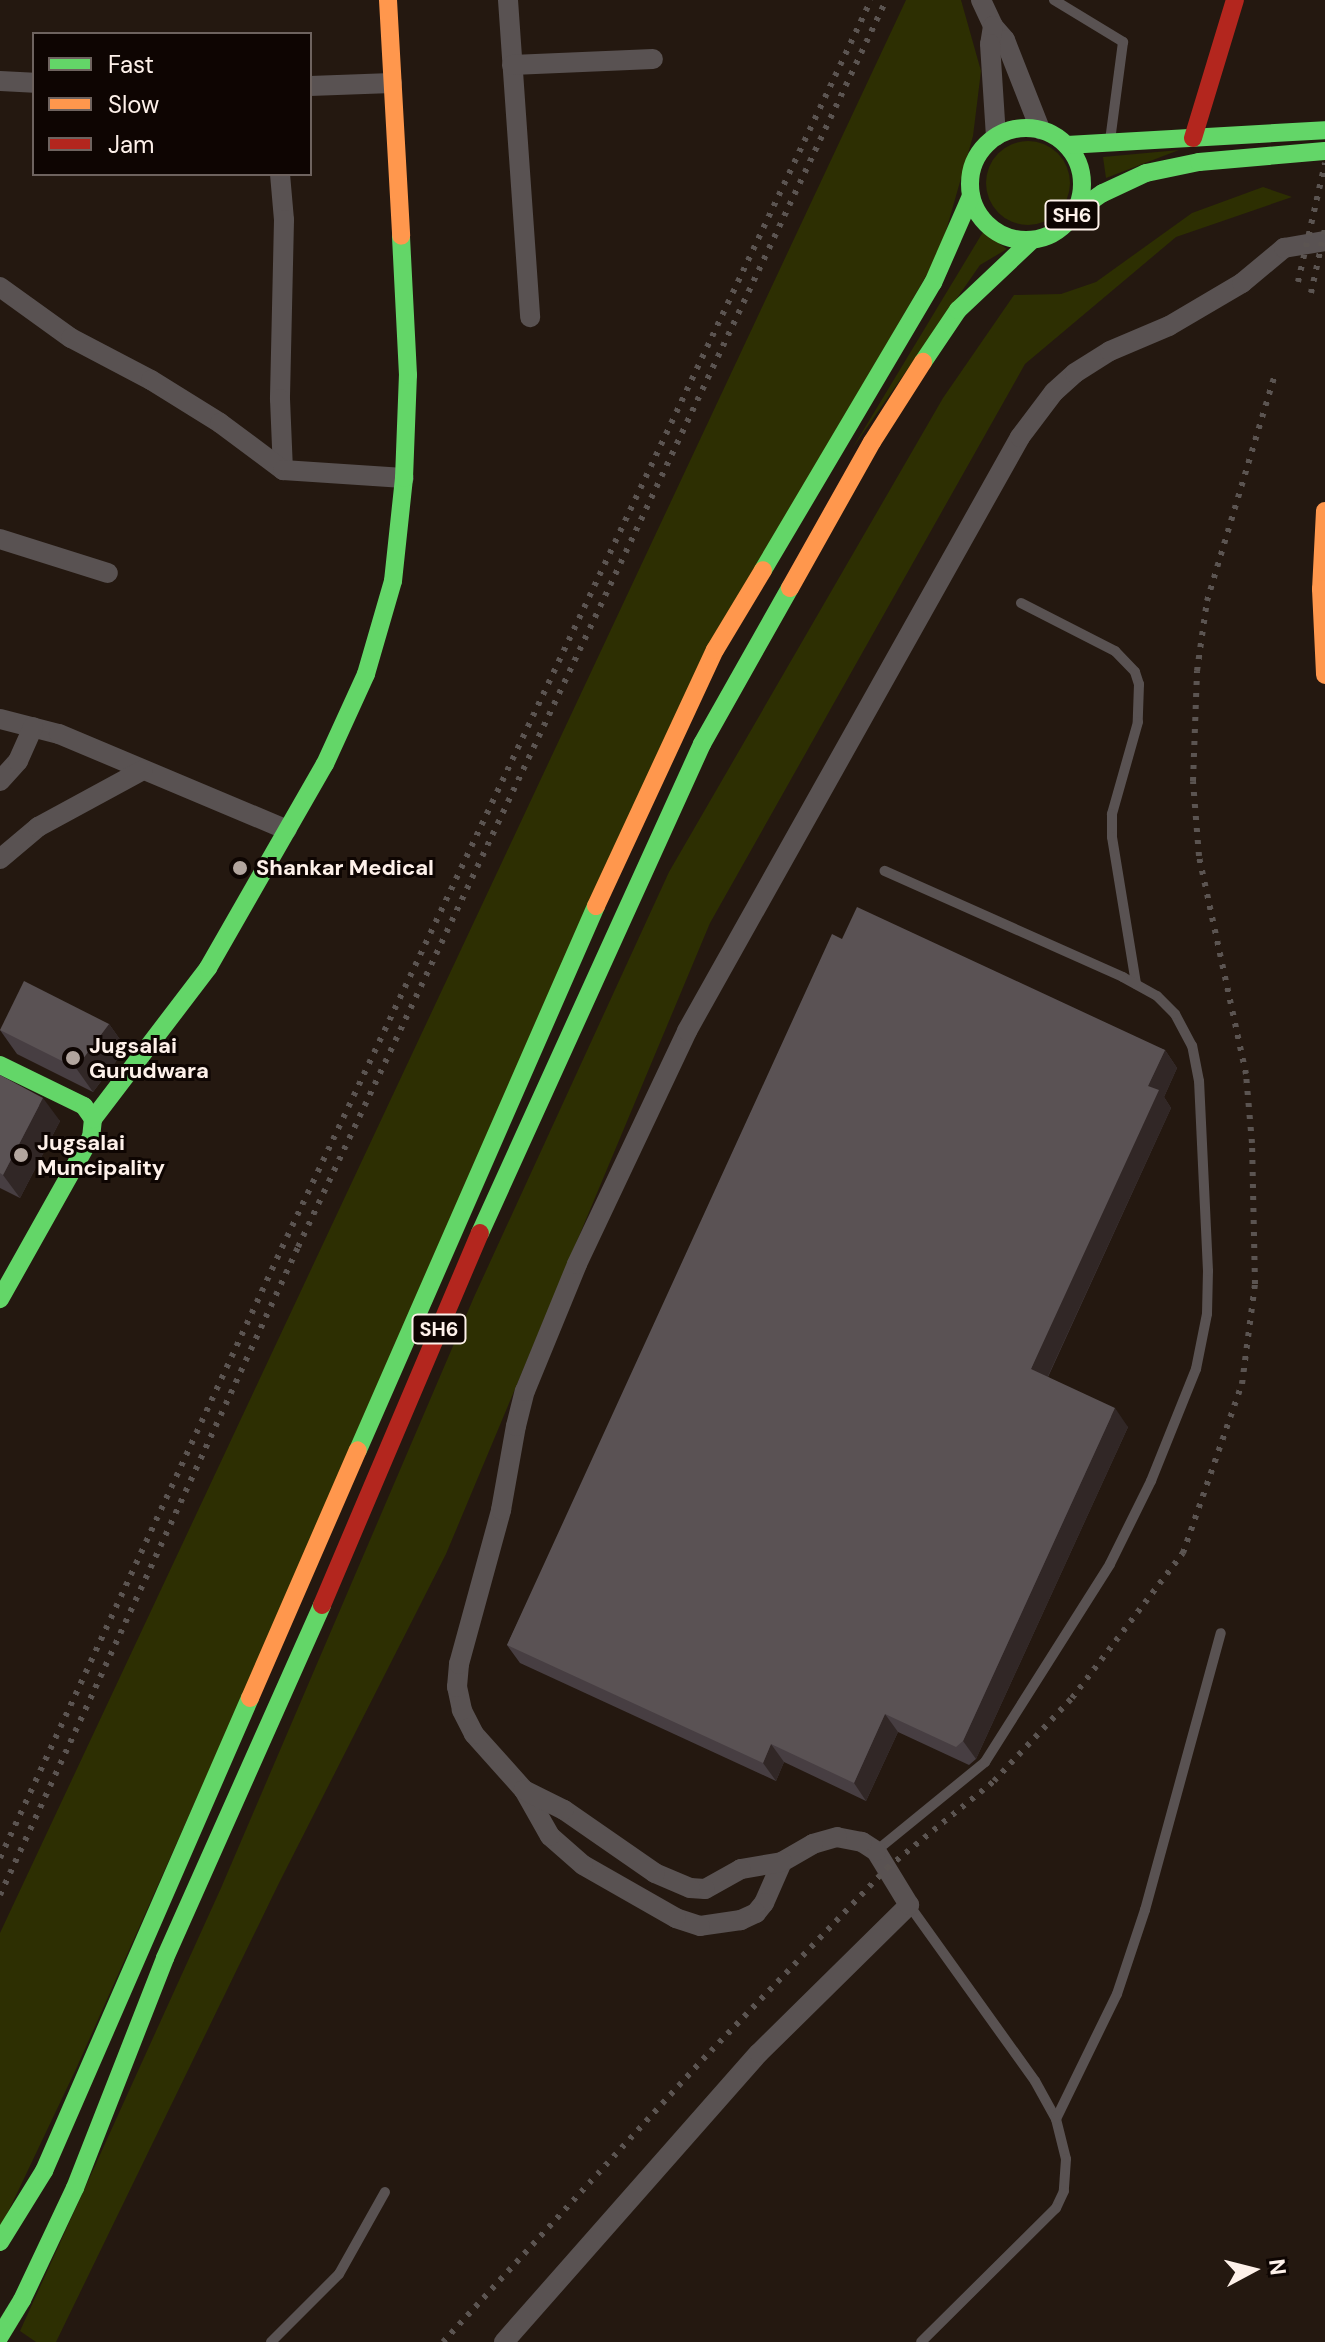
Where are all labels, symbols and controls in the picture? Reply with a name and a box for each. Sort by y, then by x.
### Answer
legend [32,32,312,176]
text: Fast [108,49,154,80]
text: Slow [108,89,159,120]
text: Jam [108,129,154,160]
road number: SH6 [1044,199,1100,231]
place label: Shankar Medical [256,855,434,881]
marker: Shankar Medical [231,859,249,877]
place label: Jugsalai Gurudwara [89,1032,209,1084]
marker: Jugsalai Gurudwara [64,1049,82,1067]
place label: Jugsalai Muncipality [37,1129,165,1180]
marker: Jugsalai Muncipality [12,1146,30,1164]
road number: SH6 [411,1313,467,1345]
north arrow [1213,2230,1293,2310]
text: N [1262,2257,1293,2277]

